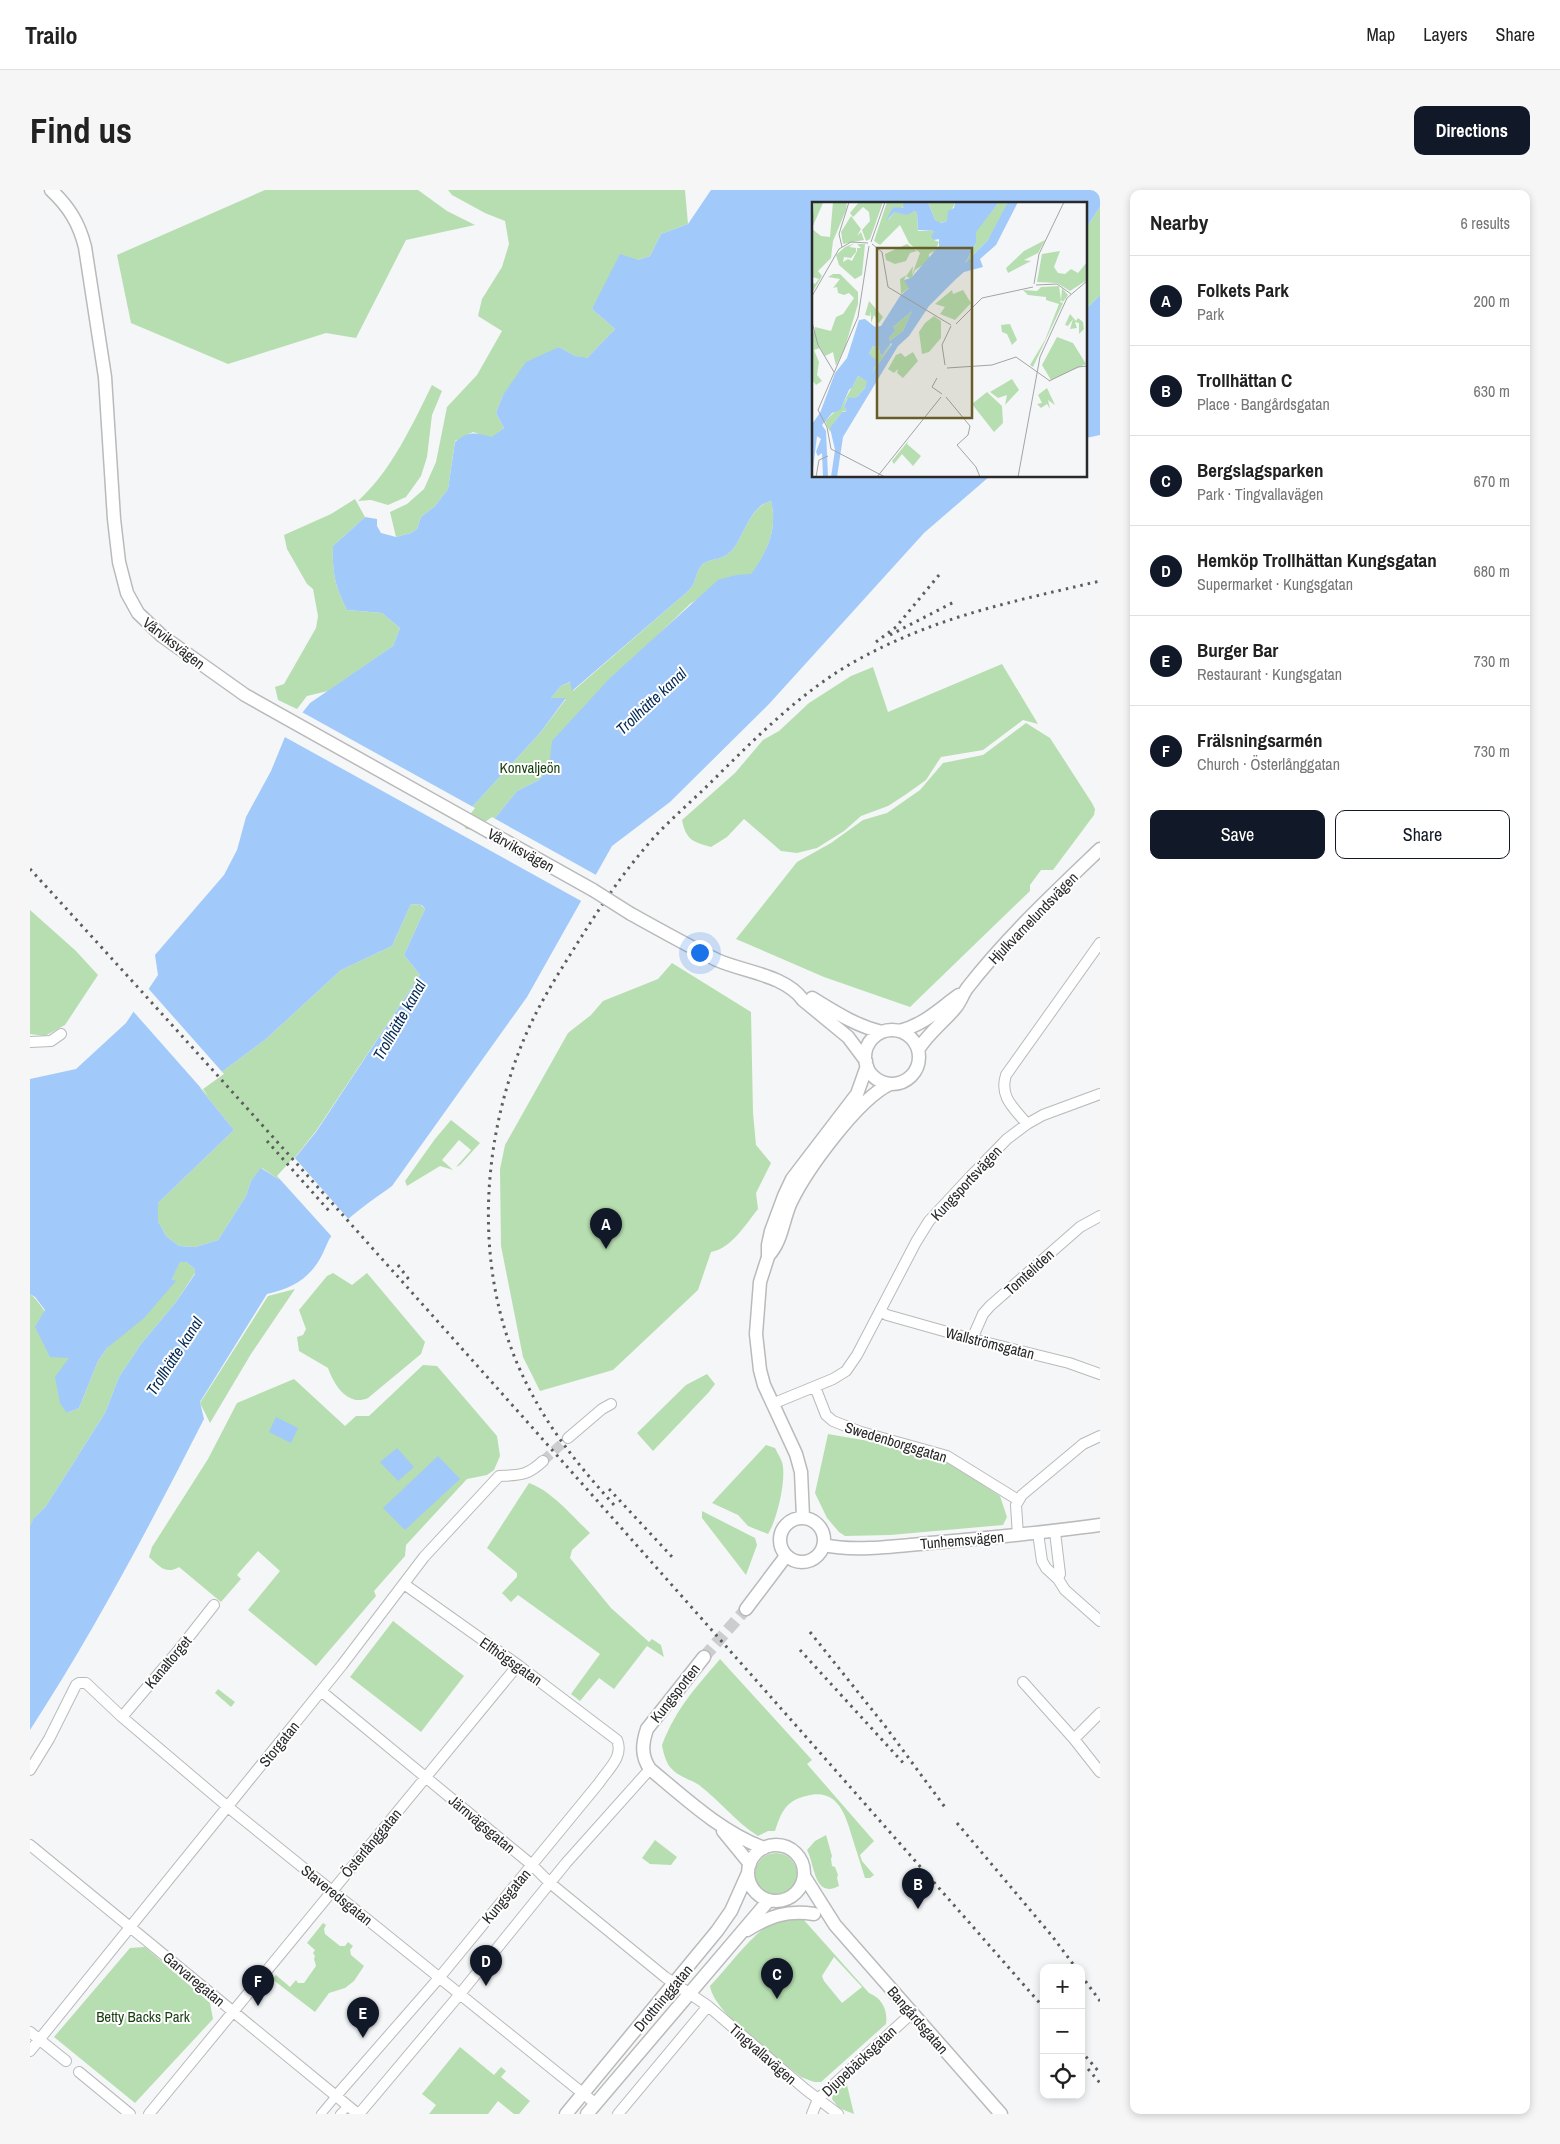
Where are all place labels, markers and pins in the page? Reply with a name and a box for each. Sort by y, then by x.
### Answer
pin: A [590,1208,622,1249]
pin: B [902,1868,934,1909]
pin: D [470,1945,502,1986]
pin: C [761,1958,793,1999]
pin: F [242,1965,274,2006]
pin: E [347,1997,379,2038]

